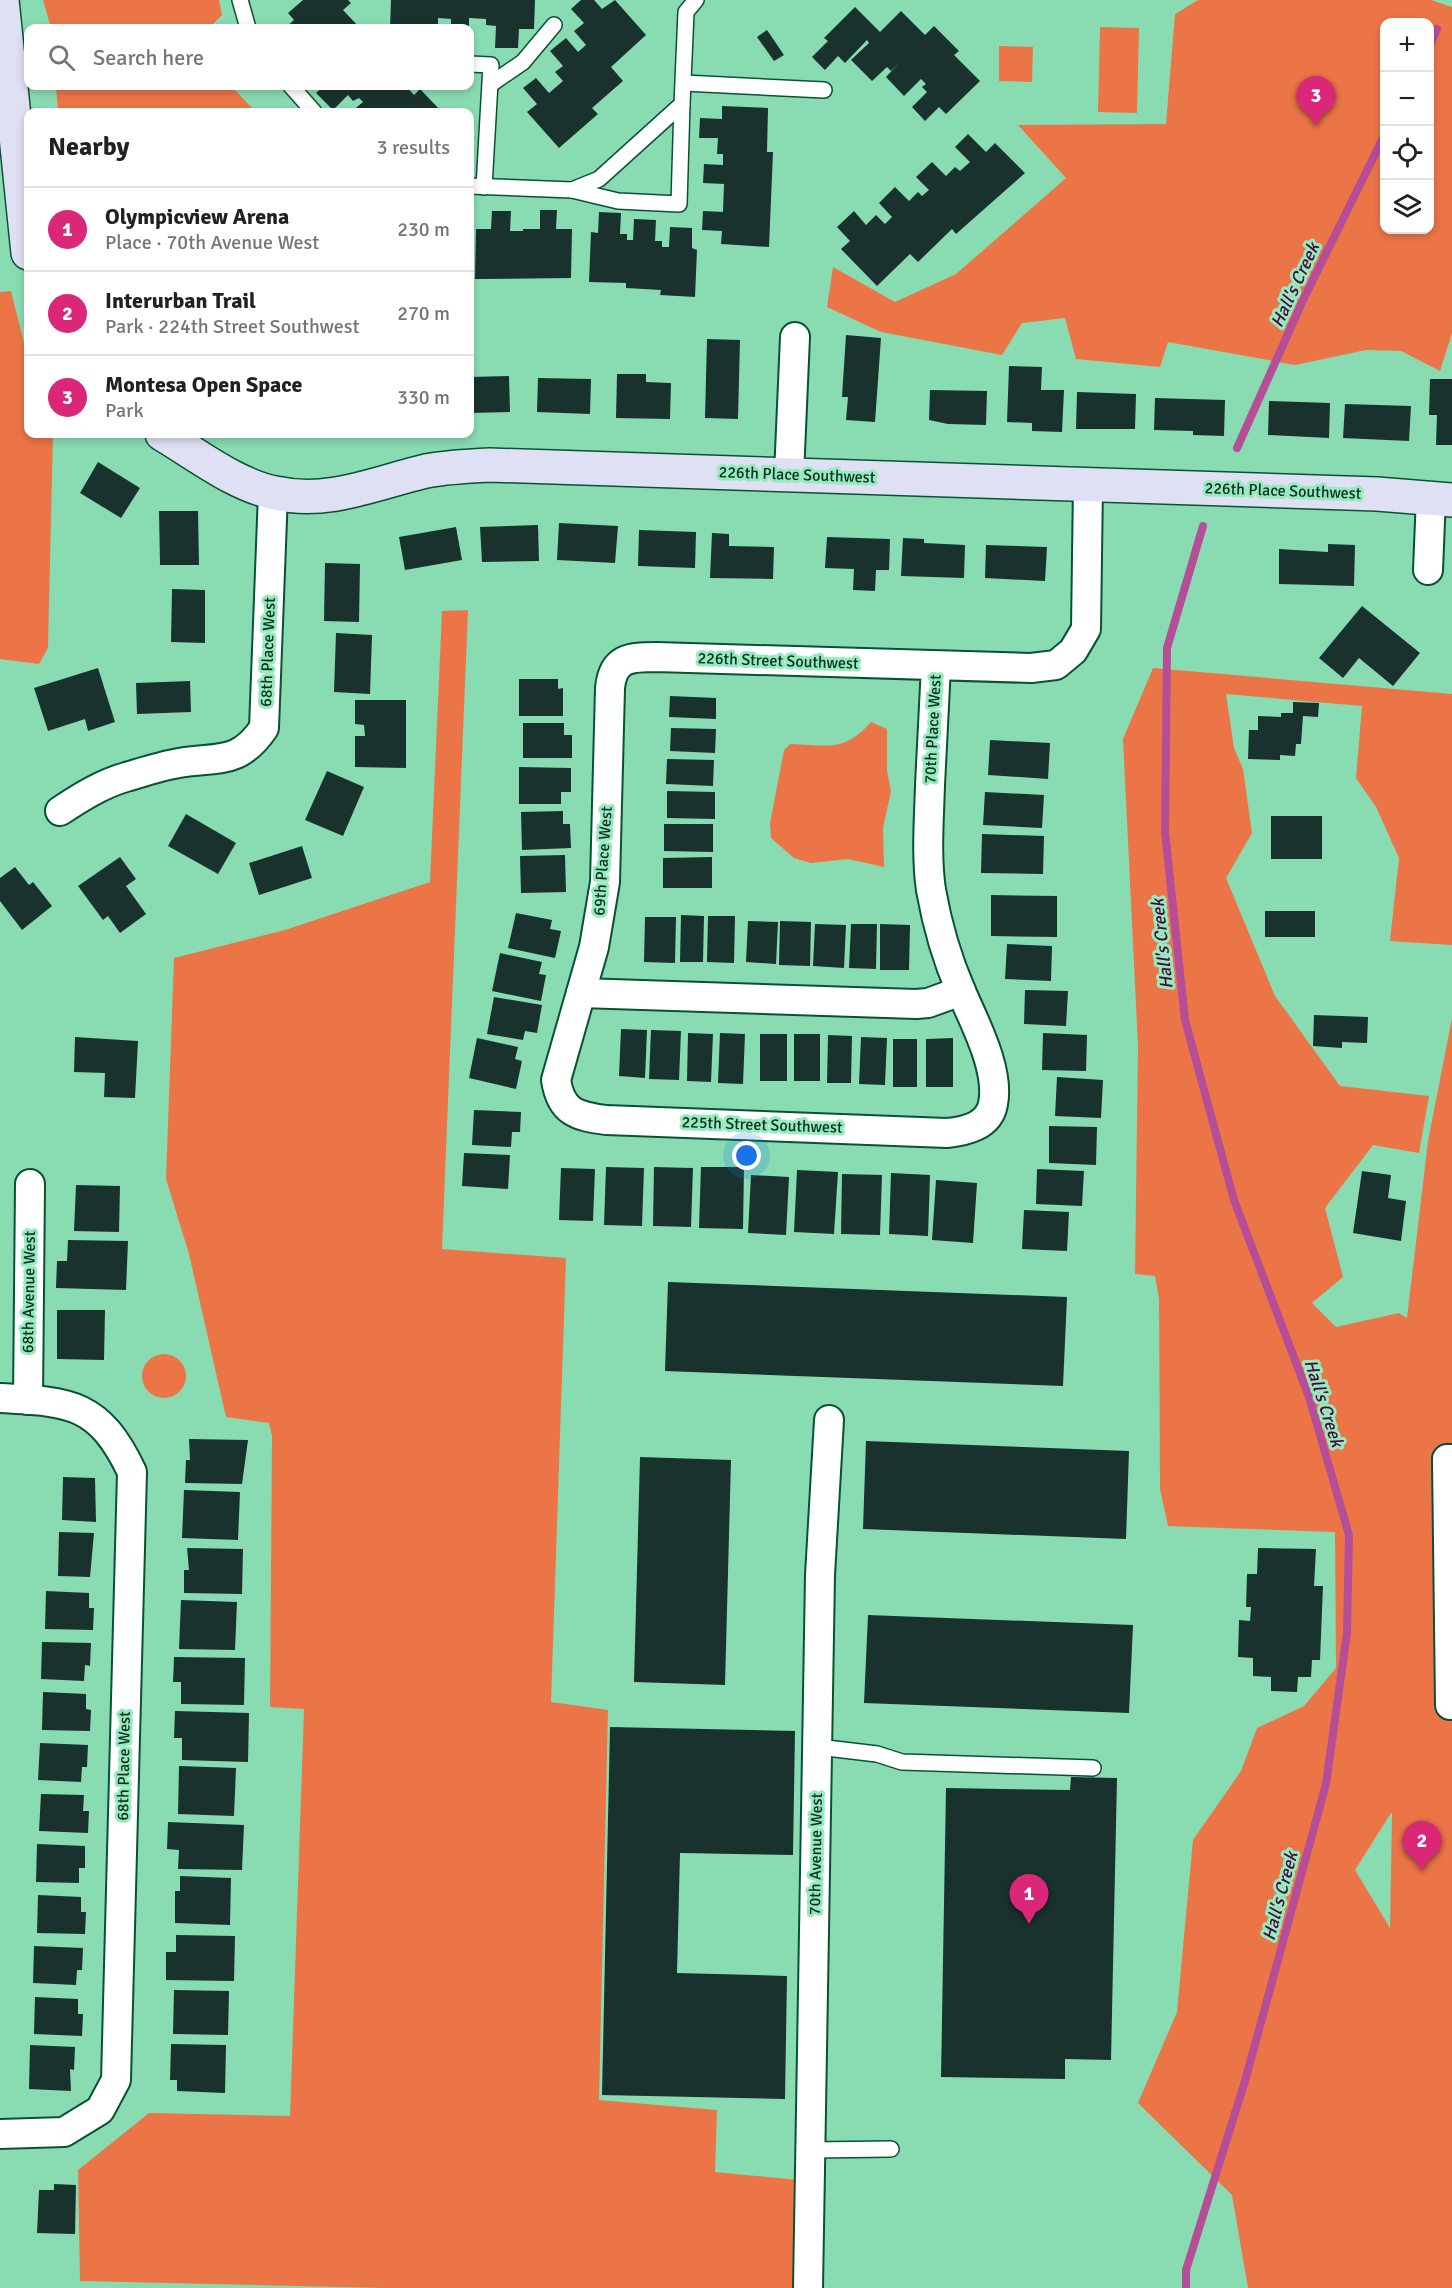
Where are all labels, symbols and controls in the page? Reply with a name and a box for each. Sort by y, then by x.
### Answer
map controls [1380,18,1434,234]
button: + [1380,18,1434,72]
search box [24,24,474,90]
icon: search [45,41,78,74]
text: Search here [93,44,204,71]
button: − [1380,72,1434,126]
pin: 3 [1296,76,1336,126]
button: locate [1380,126,1434,180]
text: Nearby [48,131,129,163]
text: 3 results [377,135,450,160]
button: layers [1380,180,1434,234]
text: Olympicview Arena [105,203,289,230]
text: 1 [62,217,73,242]
text: 230 m [397,217,450,242]
text: Place · 70th Avenue West [105,230,319,255]
water label: Hall's Creek [1266,237,1325,331]
text: Interurban Trail [105,287,256,314]
text: 2 [62,301,73,326]
text: 270 m [397,301,450,326]
text: Park · 224th Street Southwest [105,314,360,339]
text: Montesa Open Space [105,371,302,398]
text: 3 [62,385,73,410]
text: 330 m [397,385,450,410]
text: Park [105,398,143,423]
street label: 226th Place Southwest [718,462,876,488]
street label: 226th Place Southwest [1204,478,1362,504]
street label: 68th Place West [256,597,280,707]
street label: 226th Street Southwest [697,648,859,674]
street label: 70th Place West [920,673,946,784]
street label: 69th Place West [589,805,617,916]
water label: Hall's Creek [1146,896,1178,990]
street label: 225th Street Southwest [681,1112,843,1138]
your location [732,1141,761,1170]
street label: 68th Avenue West [18,1230,40,1353]
water label: Hall's Creek [1299,1356,1349,1451]
street label: 68th Place West [113,1711,135,1821]
street label: 70th Avenue West [805,1792,827,1915]
pin: 2 [1402,1822,1442,1871]
water label: Hall's Creek [1258,1847,1303,1943]
pin: 1 [1010,1874,1048,1924]

